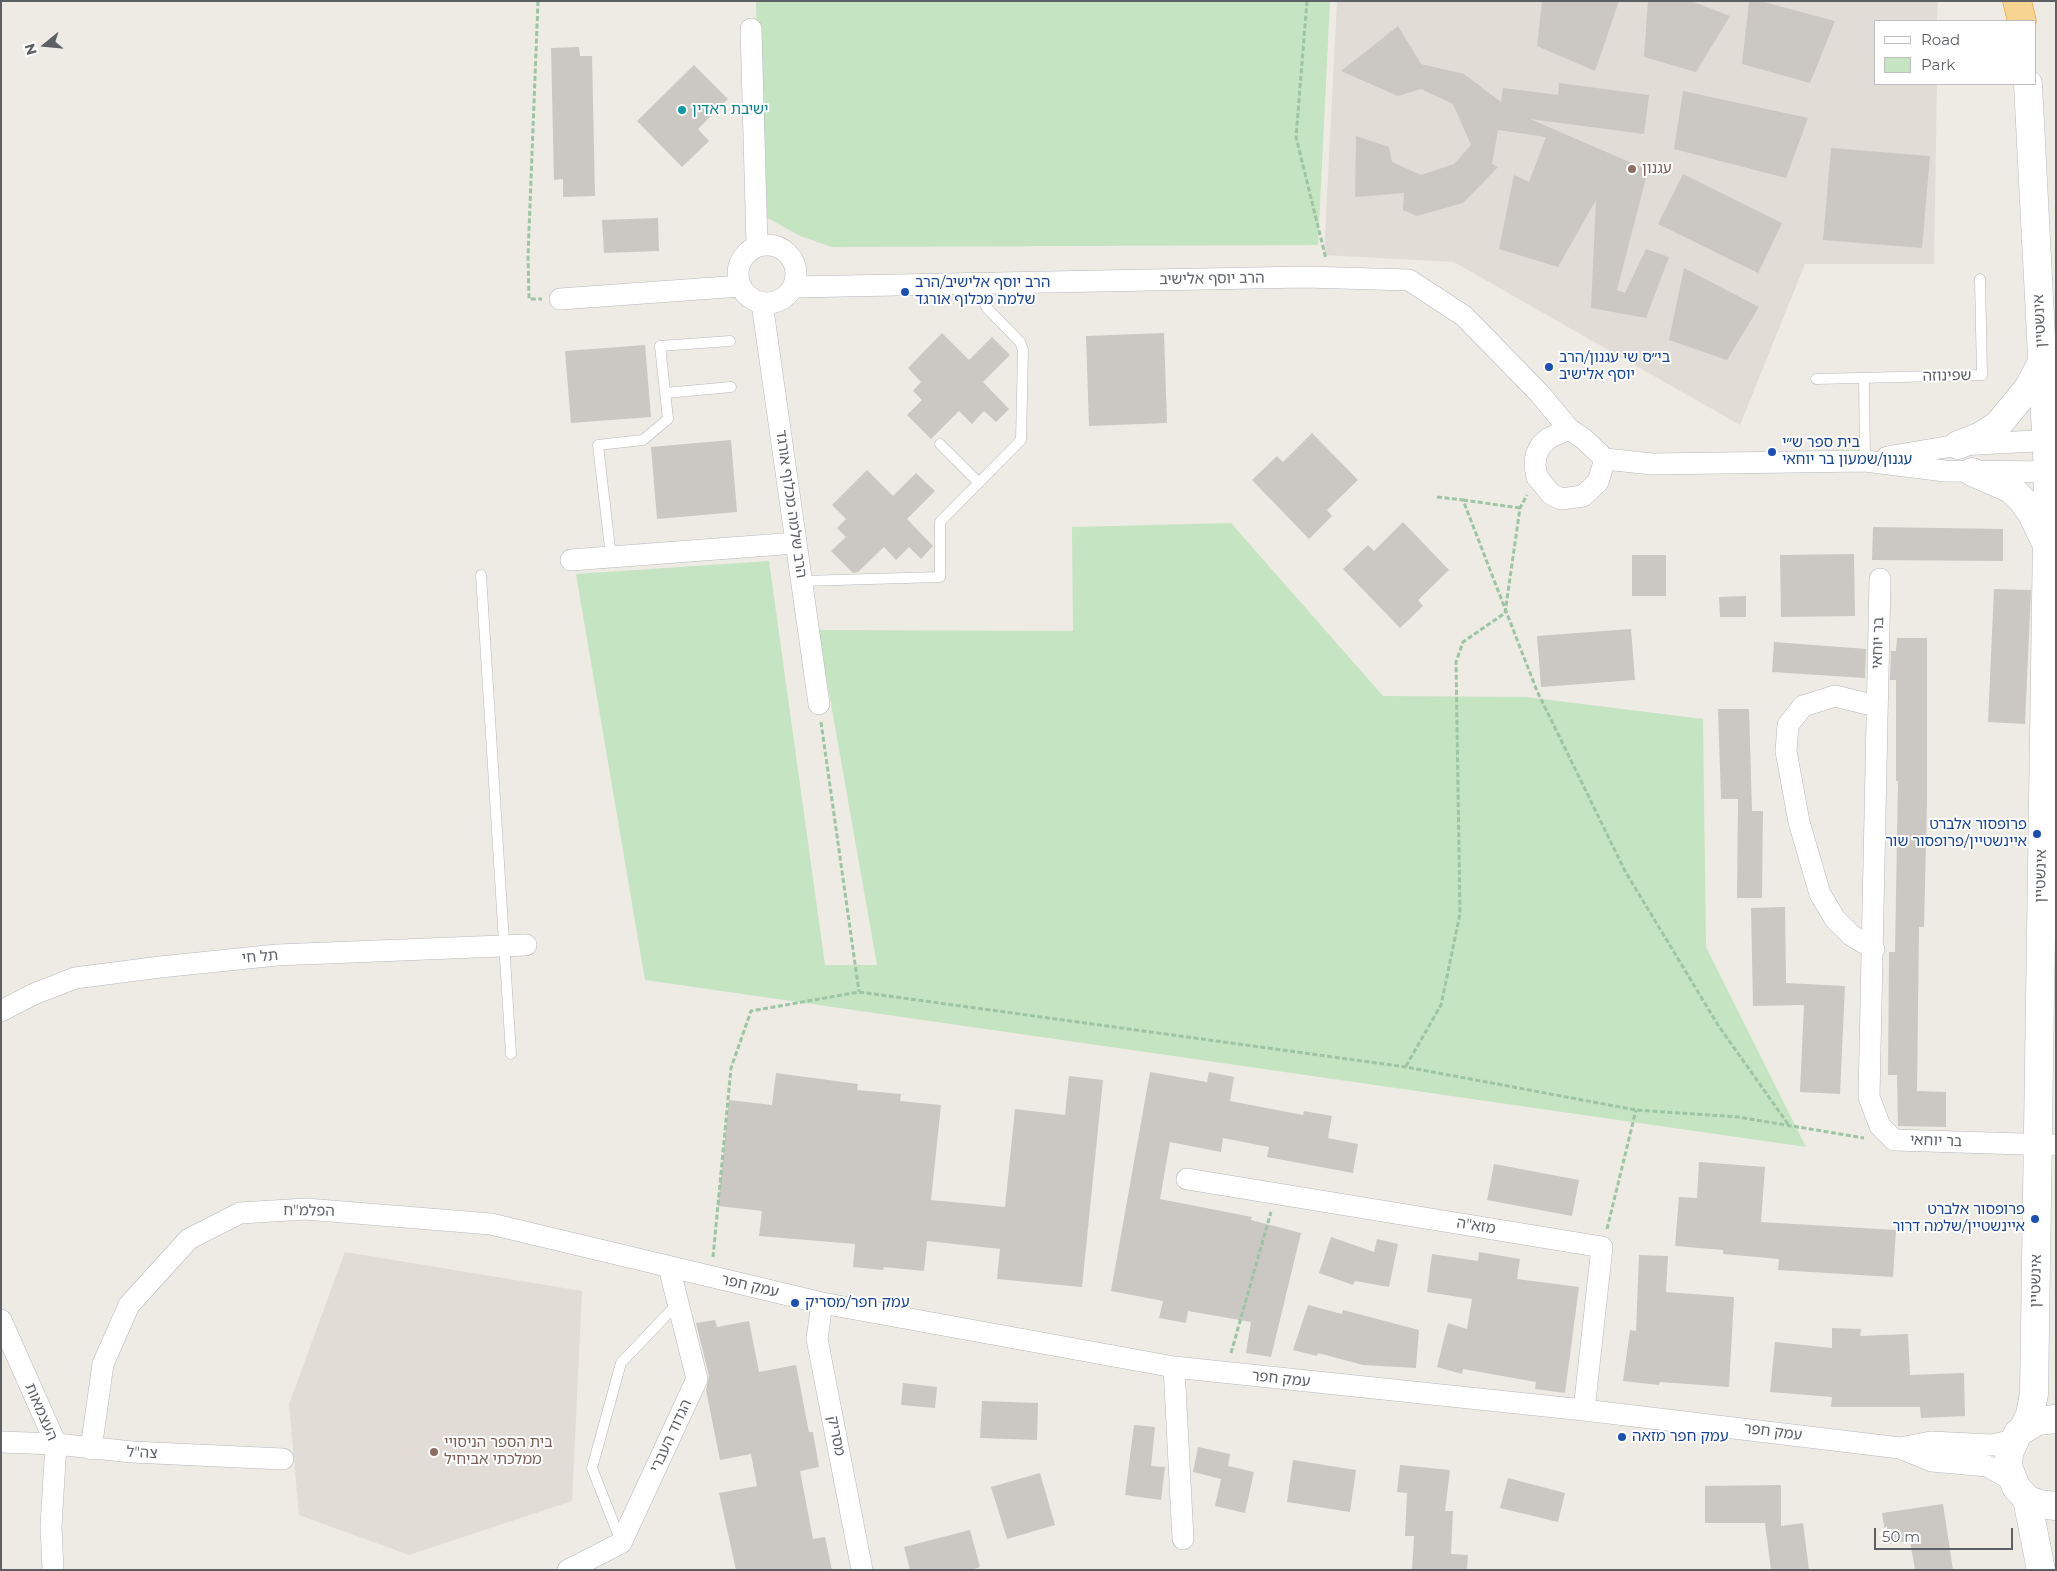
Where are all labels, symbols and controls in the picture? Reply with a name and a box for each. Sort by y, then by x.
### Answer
north arrow [20,20,70,70]
legend [1874,20,2037,85]
text: Road [1921,30,1960,49]
text: N [20,41,41,57]
text: Park [1921,55,1955,74]
place label: ישיבת ראדין [692,101,768,119]
marker: ישיבת ראדין [676,104,688,116]
place label: עגנון [1642,160,1672,178]
marker: עגנון [1626,163,1638,175]
street label: הרב יוסף אלישיב [1159,269,1265,289]
place label: הרב יוסף אלישיב/הרב שלמה מכלוף אורגד [915,274,1050,309]
marker: הרב יוסף אלישיב/הרב שלמה מכלוף אורגד [899,286,911,298]
street label: אינשטיין [2030,294,2050,348]
place label: בי״ס שי עגנון/הרב יוסף אלישיב [1559,349,1670,384]
marker: בי״ס שי עגנון/הרב יוסף אלישיב [1543,361,1555,373]
street label: שפינוזה [1922,367,1972,385]
street label: הרב שלמה מכלוף אורגד [772,429,810,579]
place label: בית ספר ש״י עגנון/שמעון בר יוחאי [1782,434,1912,469]
marker: בית ספר ש״י עגנון/שמעון בר יוחאי [1766,446,1778,458]
street label: בר יוחאי [1868,616,1888,670]
place label: פרופסור אלברט איינשטיין/פרופסור שור [1885,816,2027,851]
marker: פרופסור אלברט איינשטיין/פרופסור שור [2031,828,2043,840]
street label: אינשטיין [2032,849,2050,903]
street label: תל חי [241,946,279,968]
street label: בר יוחאי [1909,1131,1963,1151]
place label: פרופסור אלברט איינשטיין/שלמה דרור [1892,1201,2025,1236]
street label: הפלמ"ח [283,1202,335,1220]
marker: פרופסור אלברט איינשטיין/שלמה דרור [2029,1213,2041,1225]
street label: מזא"ה [1455,1214,1497,1238]
street label: אינשטיין [2027,1254,2045,1308]
street label: עמק חפר [719,1271,781,1301]
place label: עמק חפר/מסריק [805,1294,910,1312]
marker: עמק חפר/מסריק [789,1297,801,1309]
street label: עמק חפר [1251,1367,1311,1391]
street label: העצמאות [21,1380,61,1444]
street label: הגדוד העברי [646,1397,696,1475]
street label: מסריק [823,1414,849,1458]
street label: עמק חפר [1743,1419,1803,1445]
place label: עמק חפר מזאה [1632,1428,1729,1446]
marker: עמק חפר מזאה [1616,1431,1628,1443]
place label: בית הספר הניסויי ממלכתי אביחיל [444,1434,553,1469]
street label: צה"ל [126,1443,158,1463]
marker: בית הספר הניסויי ממלכתי אביחיל [428,1446,440,1458]
scale bar [1877,1518,2016,1550]
text: 50 m [1882,1527,1920,1546]

